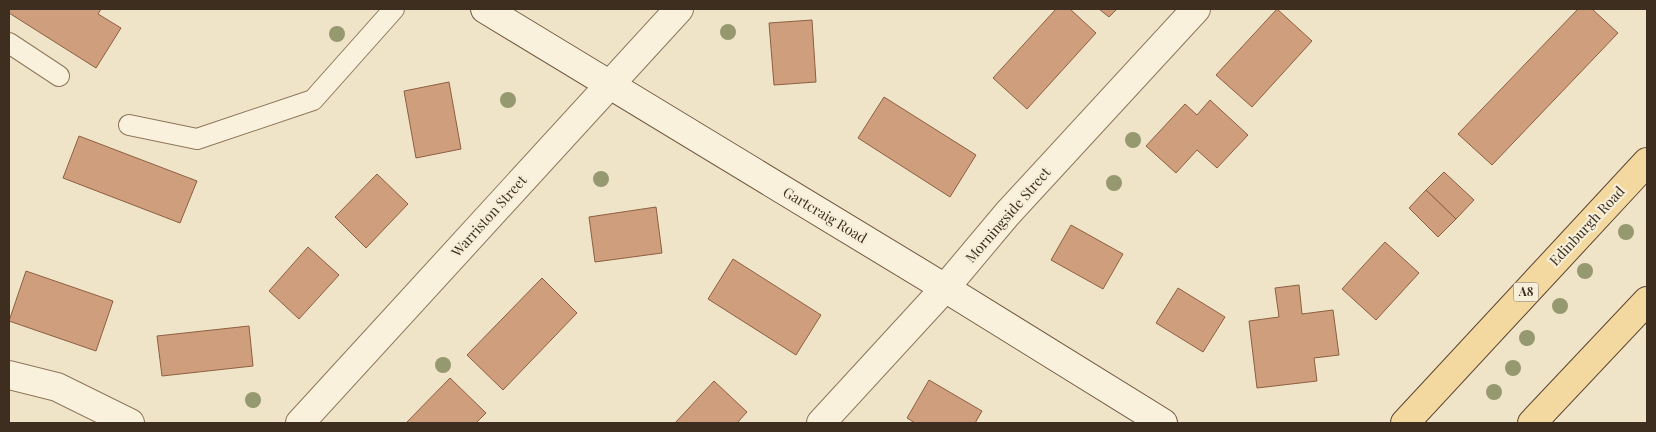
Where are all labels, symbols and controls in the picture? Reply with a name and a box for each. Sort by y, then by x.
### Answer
street label: Morningside Street [961,162,1055,266]
street label: Warriston Street [446,170,531,261]
street label: Gartcraig Road [780,182,871,247]
street label: Edinburgh Road [1545,182,1628,270]
road number: A8 [1514,282,1538,302]

